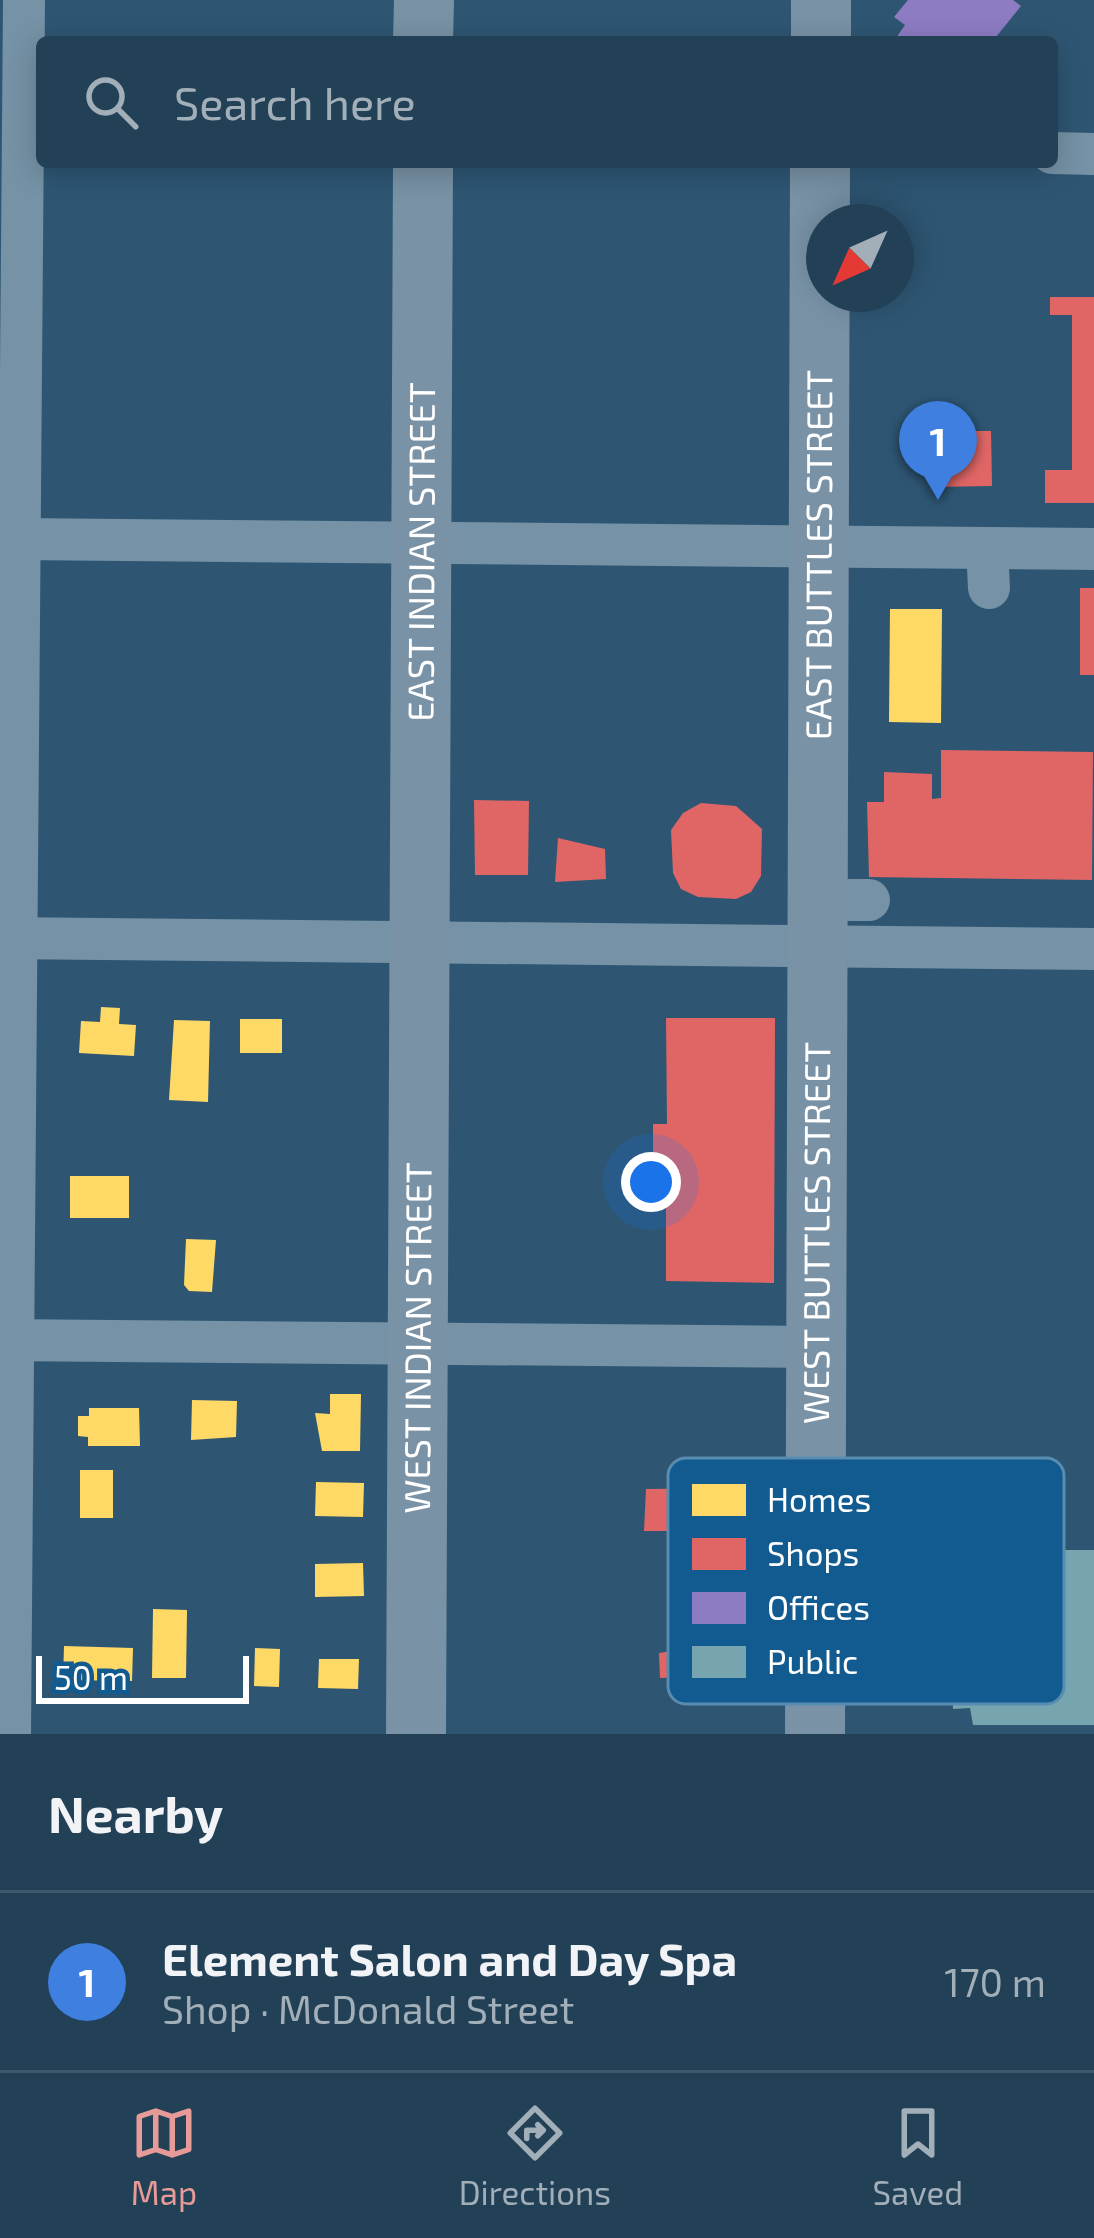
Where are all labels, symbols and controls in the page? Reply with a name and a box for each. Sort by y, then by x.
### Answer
search box [36,36,1058,168]
icon: search [78,69,144,135]
text: Search here [174,75,416,129]
north arrow [806,204,914,312]
street label: EAST BUTTLES STREET [795,370,839,740]
street label: EAST INDIAN STREET [398,382,442,722]
pin: 1 [899,401,977,500]
street label: WEST BUTTLES STREET [793,1042,837,1424]
your location [621,1152,681,1212]
street label: WEST INDIAN STREET [394,1162,439,1514]
legend [668,1458,1064,1704]
text: Homes [767,1479,871,1519]
text: Shops [767,1533,859,1573]
text: Offices [767,1587,870,1627]
text: Public [767,1641,858,1681]
scale bar [36,1650,249,1703]
text: 50 m [54,1657,128,1697]
text: Nearby [48,1782,223,1843]
text: Element Salon and Day Spa [162,1931,737,1985]
text: 1 [79,1958,95,2005]
text: 170 m [944,1958,1046,2005]
text: Shop · McDonald Street [162,1985,574,2032]
tab: Map [131,2100,197,2212]
tab: Directions [459,2100,611,2212]
tab: Saved [873,2100,963,2212]

